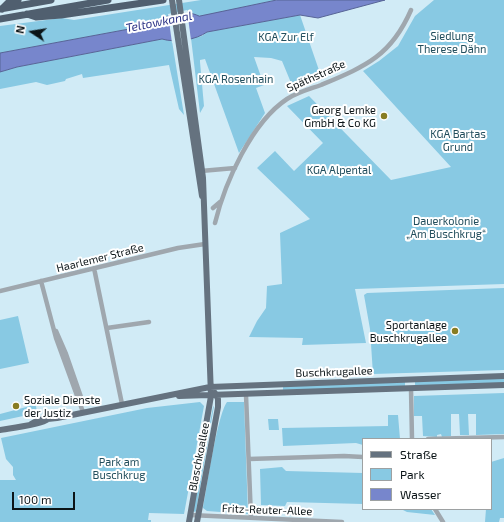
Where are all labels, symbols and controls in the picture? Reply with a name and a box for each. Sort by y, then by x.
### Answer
water label: Teltowkanal [125,9,193,35]
north arrow [12,12,52,52]
text: N [13,24,27,35]
park label: Siedlung Therese Dähn [418,29,486,55]
park label: KGA Zur Elf [258,30,314,44]
street label: Späthstraße [285,57,347,95]
park label: KGA Rosenhain [199,72,273,86]
place label: Georg Lemke GmbH & Co KG [304,103,376,129]
marker: Georg Lemke GmbH & Co KG [379,111,389,121]
park label: KGA Bartas Grund [430,127,486,153]
park label: KGA Alpental [307,163,371,177]
park label: Dauerkolonie „Am Buschkrug“ [406,214,486,240]
street label: Haarlemer Straße [55,241,145,275]
place label: Sportanlage Buschkrugallee [370,318,447,344]
marker: Sportanlage Buschkrugallee [450,326,460,336]
street label: Buschkrugallee [295,364,373,380]
place label: Soziale Dienste der Justiz [24,393,100,419]
marker: Soziale Dienste der Justiz [11,401,21,411]
street label: Blaschkoallee [186,422,212,492]
legend [362,438,492,510]
text: Straße [400,447,437,461]
park label: Park am Buschkrug [93,455,145,481]
text: Park [400,467,425,481]
scale bar [14,484,77,510]
text: Wasser [400,487,441,501]
text: 100 m [19,492,51,506]
street label: Fritz-Reuter-Allee [222,502,312,518]

